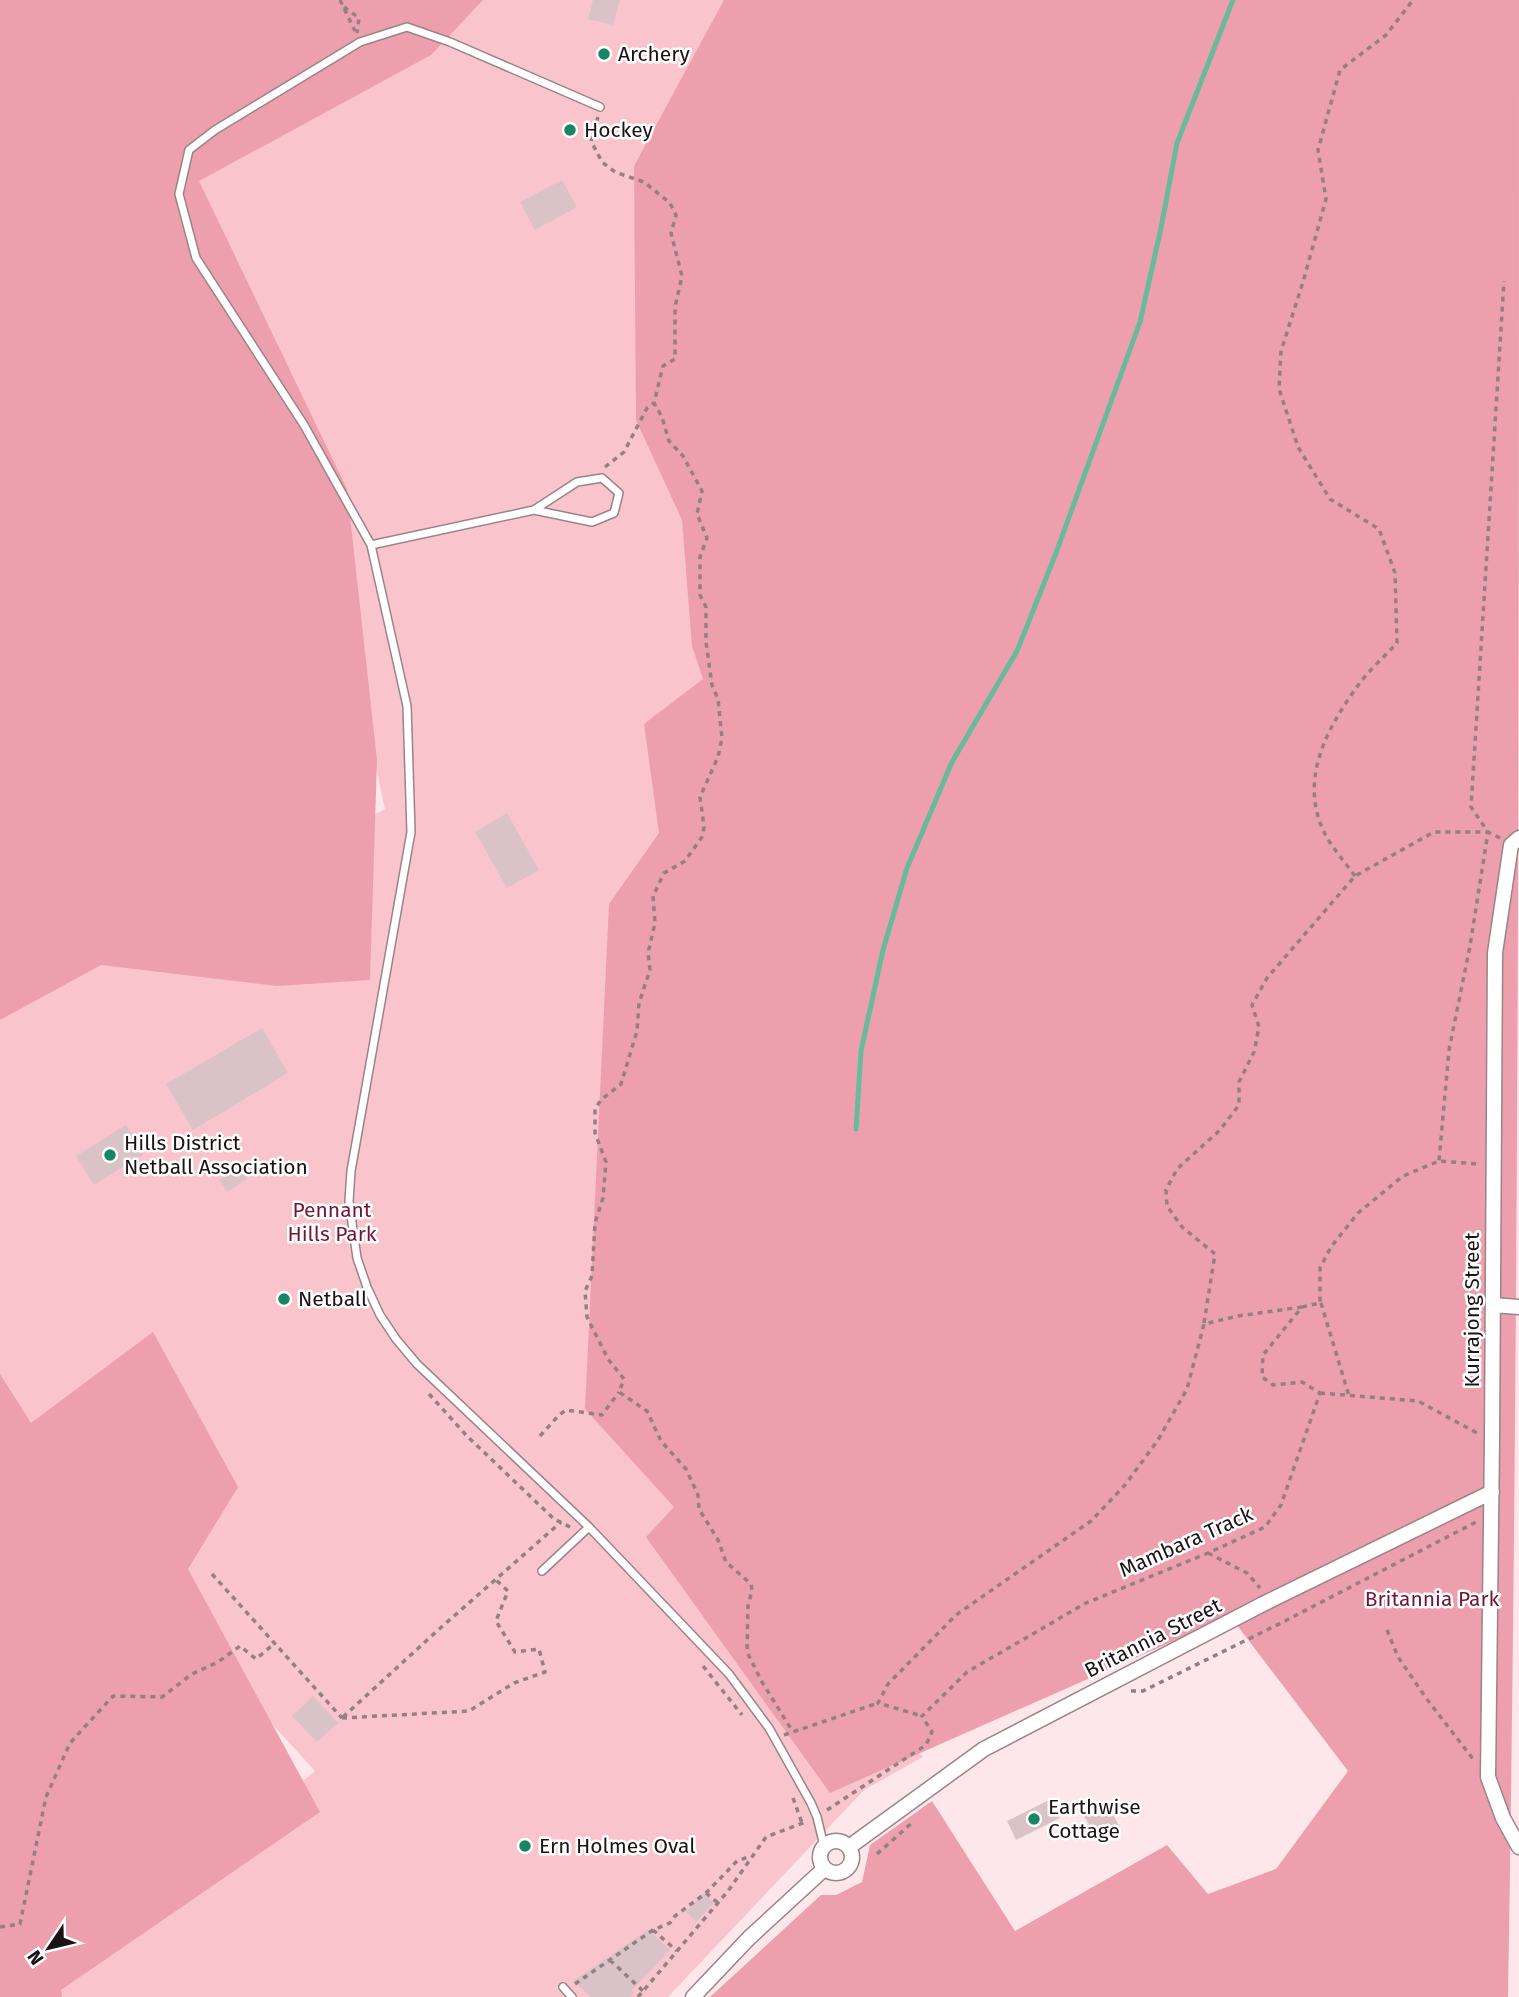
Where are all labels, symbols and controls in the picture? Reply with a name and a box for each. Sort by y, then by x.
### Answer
place label: Archery [618,41,690,67]
marker: Archery [596,46,612,62]
place label: Hockey [584,117,654,143]
marker: Hockey [562,122,578,138]
place label: Hills District Netball Association [124,1130,308,1180]
marker: Hills District Netball Association [102,1147,118,1163]
park label: Pennant Hills Park [287,1197,377,1247]
street label: Kurrajong Street [1459,1232,1485,1388]
place label: Netball [298,1286,367,1312]
marker: Netball [276,1291,292,1307]
street label: Mambara Track [1115,1501,1257,1583]
park label: Britannia Park [1365,1586,1499,1612]
street label: Britannia Street [1080,1592,1226,1684]
place label: Earthwise Cottage [1048,1794,1141,1844]
marker: Earthwise Cottage [1026,1811,1042,1827]
place label: Ern Holmes Oval [539,1833,695,1859]
marker: Ern Holmes Oval [517,1838,533,1854]
north arrow [14,1913,84,1983]
text: N [22,1946,49,1969]

